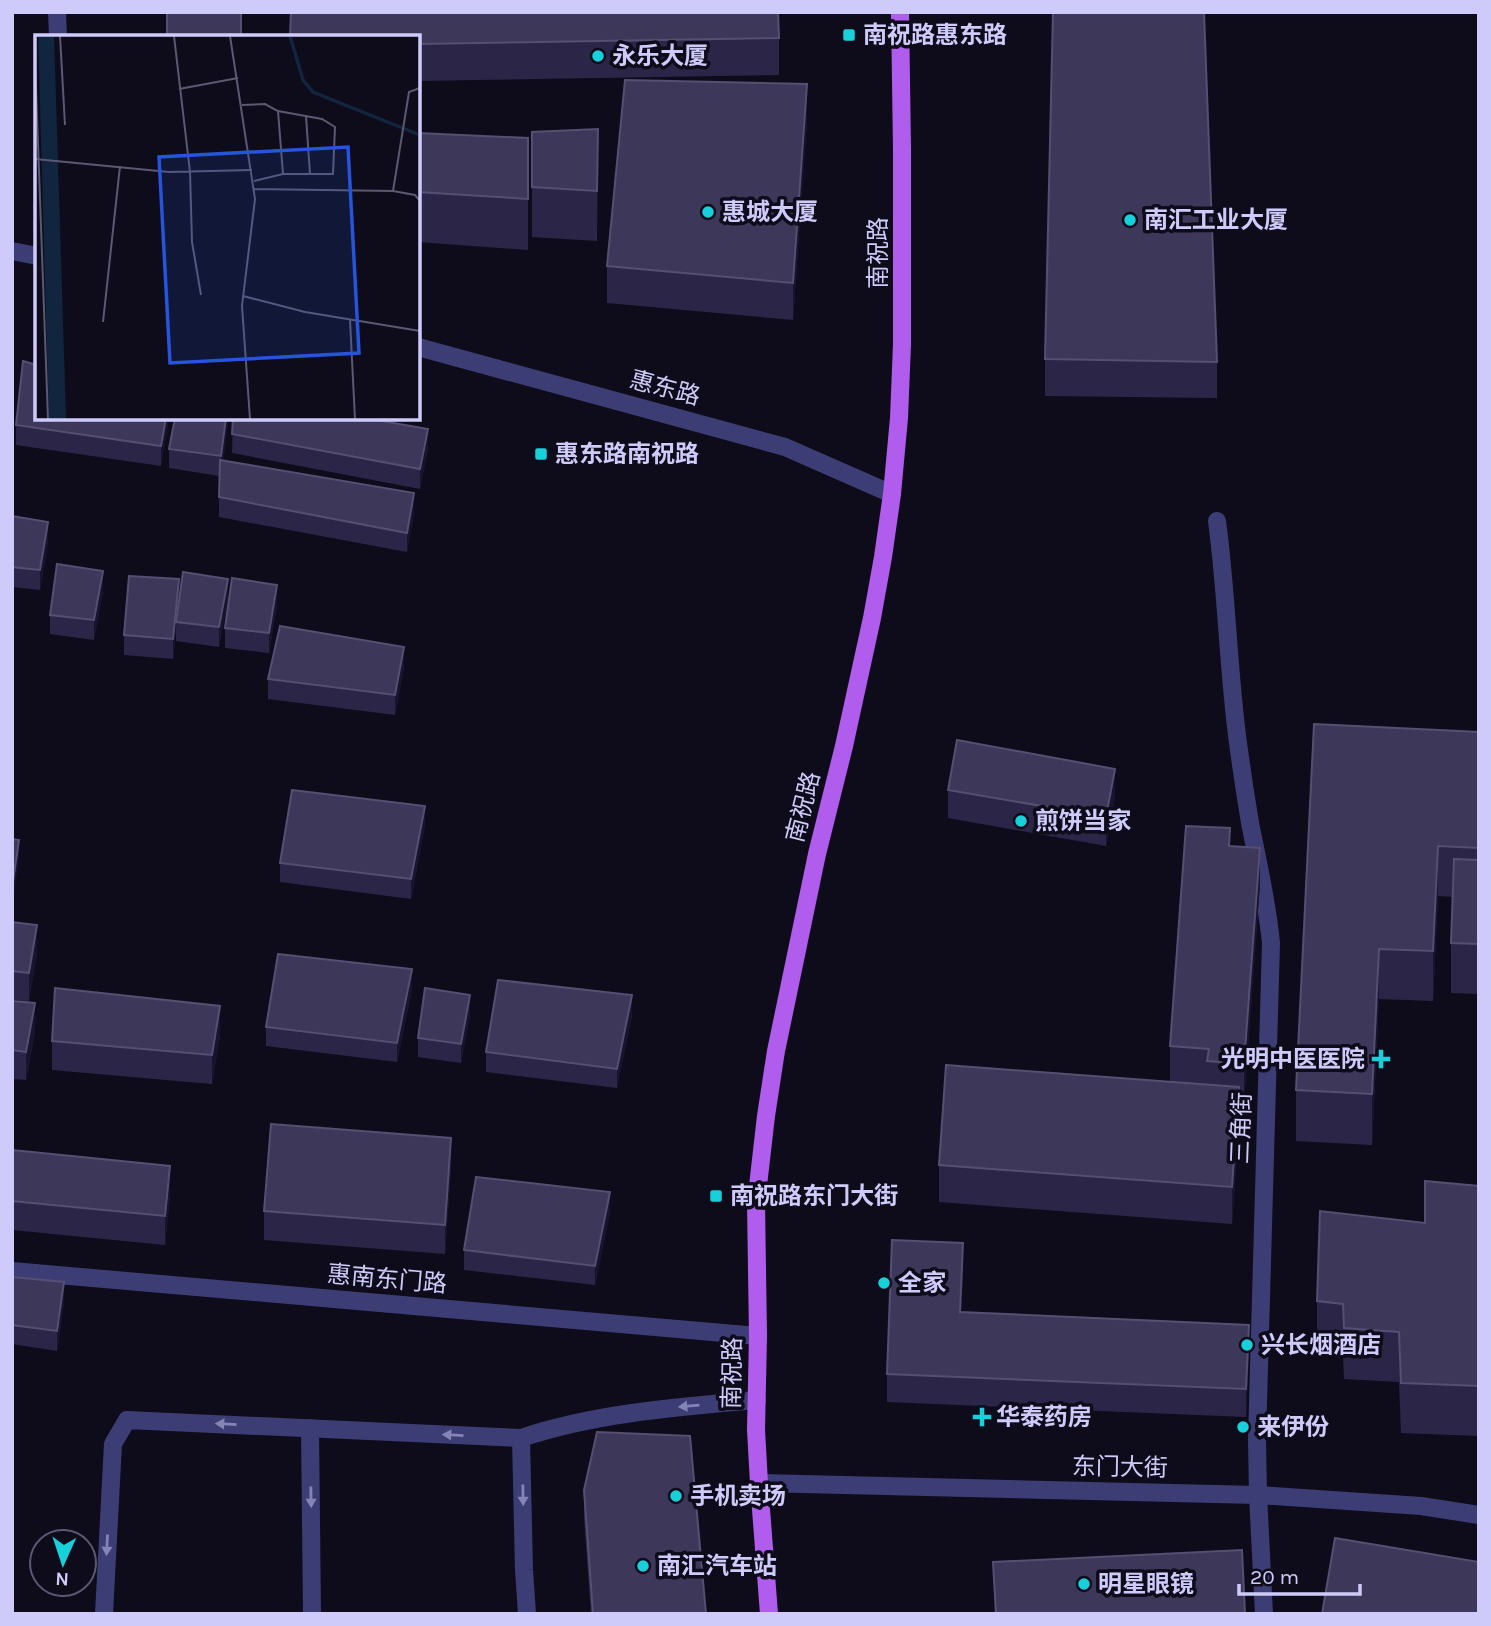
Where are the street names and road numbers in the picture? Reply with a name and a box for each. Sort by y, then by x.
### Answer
street label: 南祝路 [864,217,892,289]
street label: 惠东路 [627,365,703,411]
street label: 南祝路 [781,769,825,845]
street label: 三角街 [1226,1092,1256,1164]
street label: 惠南东门路 [326,1260,448,1298]
street label: 南祝路 [717,1337,747,1409]
street label: 东门大街 [1072,1452,1168,1482]

